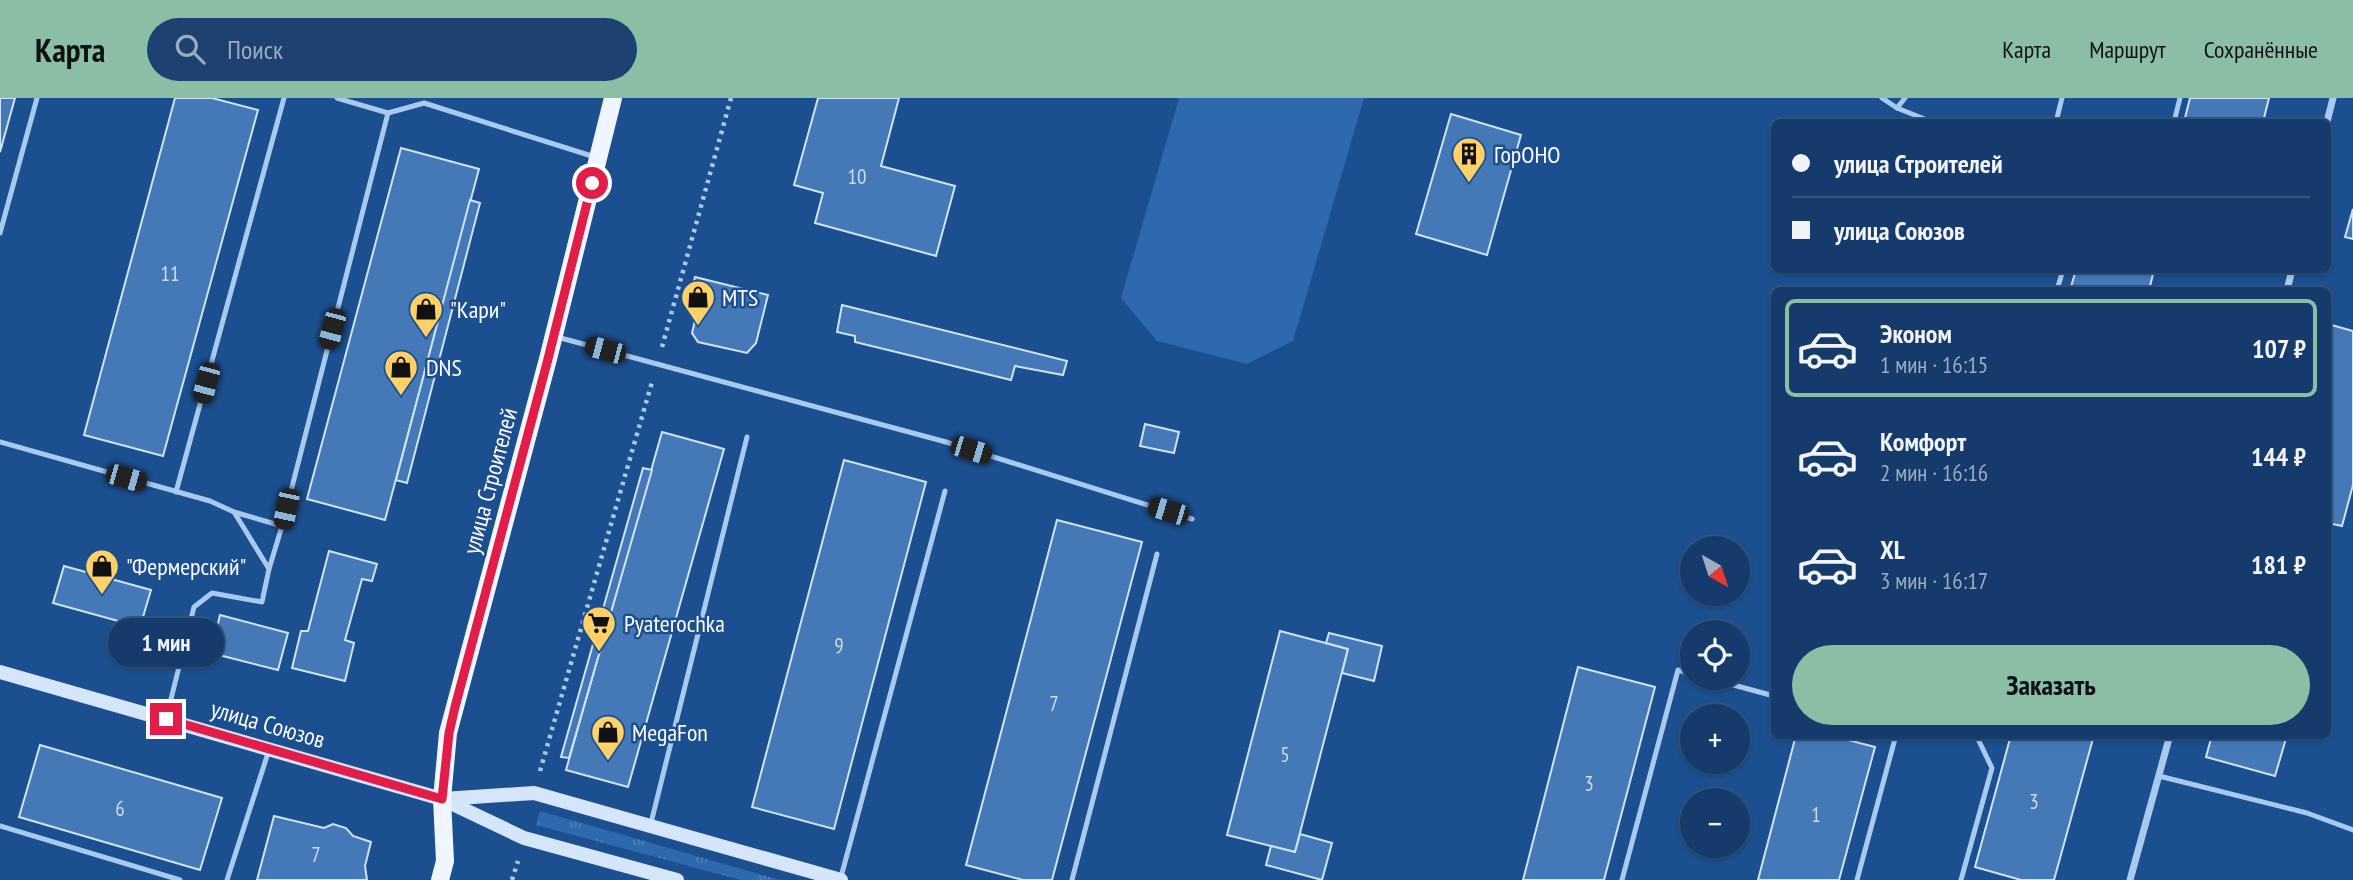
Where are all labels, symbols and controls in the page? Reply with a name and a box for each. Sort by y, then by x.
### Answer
search box [147,18,637,81]
text: Карта [35,28,105,71]
icon: search [171,30,209,68]
text: Поиск [227,33,283,66]
text: Карта [2002,34,2051,65]
text: Маршрут [2089,34,2166,65]
text: Сохранённые [2204,34,2318,65]
building icon: ГорОНО [1450,135,1488,184]
place label: ГорОНО [1494,139,1560,170]
text: улица Строителей [1834,147,2003,180]
house number: 10 [848,163,866,190]
route start [576,167,608,199]
text: улица Союзов [1834,214,1965,247]
house number: 11 [161,260,179,287]
shop icon: MTS [679,278,717,327]
place label: MTS [722,282,758,313]
shop icon: "Кари" [407,290,445,339]
place label: "Кари" [450,294,506,325]
car [317,306,348,352]
icon: car [1796,317,1859,380]
text: Эконом [1880,317,1952,350]
text: 107 ₽ [2252,332,2306,365]
car [582,334,629,366]
shop icon: DNS [382,348,420,397]
text: 1 мин · 16:15 [1880,350,1988,379]
place label: DNS [426,352,462,383]
car [191,360,222,406]
street label: улица Строителей [456,404,524,558]
icon: car [1796,425,1859,488]
text: Комфорт [1880,425,1966,458]
car [948,434,995,466]
text: 144 ₽ [2251,440,2306,473]
text: 2 мин · 16:16 [1880,458,1988,487]
car [103,462,150,494]
car [272,486,301,532]
car [1145,495,1192,527]
icon: car [1796,533,1859,596]
text: XL [1880,533,1905,566]
north arrow [1680,536,1750,606]
map controls [1680,536,1750,858]
shop icon: "Фермерский" [83,547,121,596]
text: 181 ₽ [2251,548,2306,581]
place label: "Фермерский" [126,551,246,582]
text: 3 мин · 16:17 [1880,566,1988,595]
supermarket icon: Pyaterochka [580,604,618,653]
place label: Pyaterochka [624,608,725,639]
callout: 1 мин [108,618,224,666]
button: locate [1680,620,1750,690]
text: 1 мин [141,628,191,657]
house number: 9 [834,632,844,659]
button: Заказать [1792,645,2310,725]
house number: 7 [1049,690,1059,717]
street label: улица Союзов [207,693,329,755]
route end [150,703,182,735]
button: + [1680,704,1750,774]
shop icon: MegaFon [589,713,627,762]
place label: MegaFon [632,717,708,748]
house number: 5 [1280,741,1290,768]
house number: 3 [1584,770,1594,797]
button: − [1680,788,1750,858]
house number: 3 [2029,788,2039,815]
house number: 6 [115,795,125,822]
house number: 1 [1811,801,1821,828]
house number: 7 [311,841,321,868]

